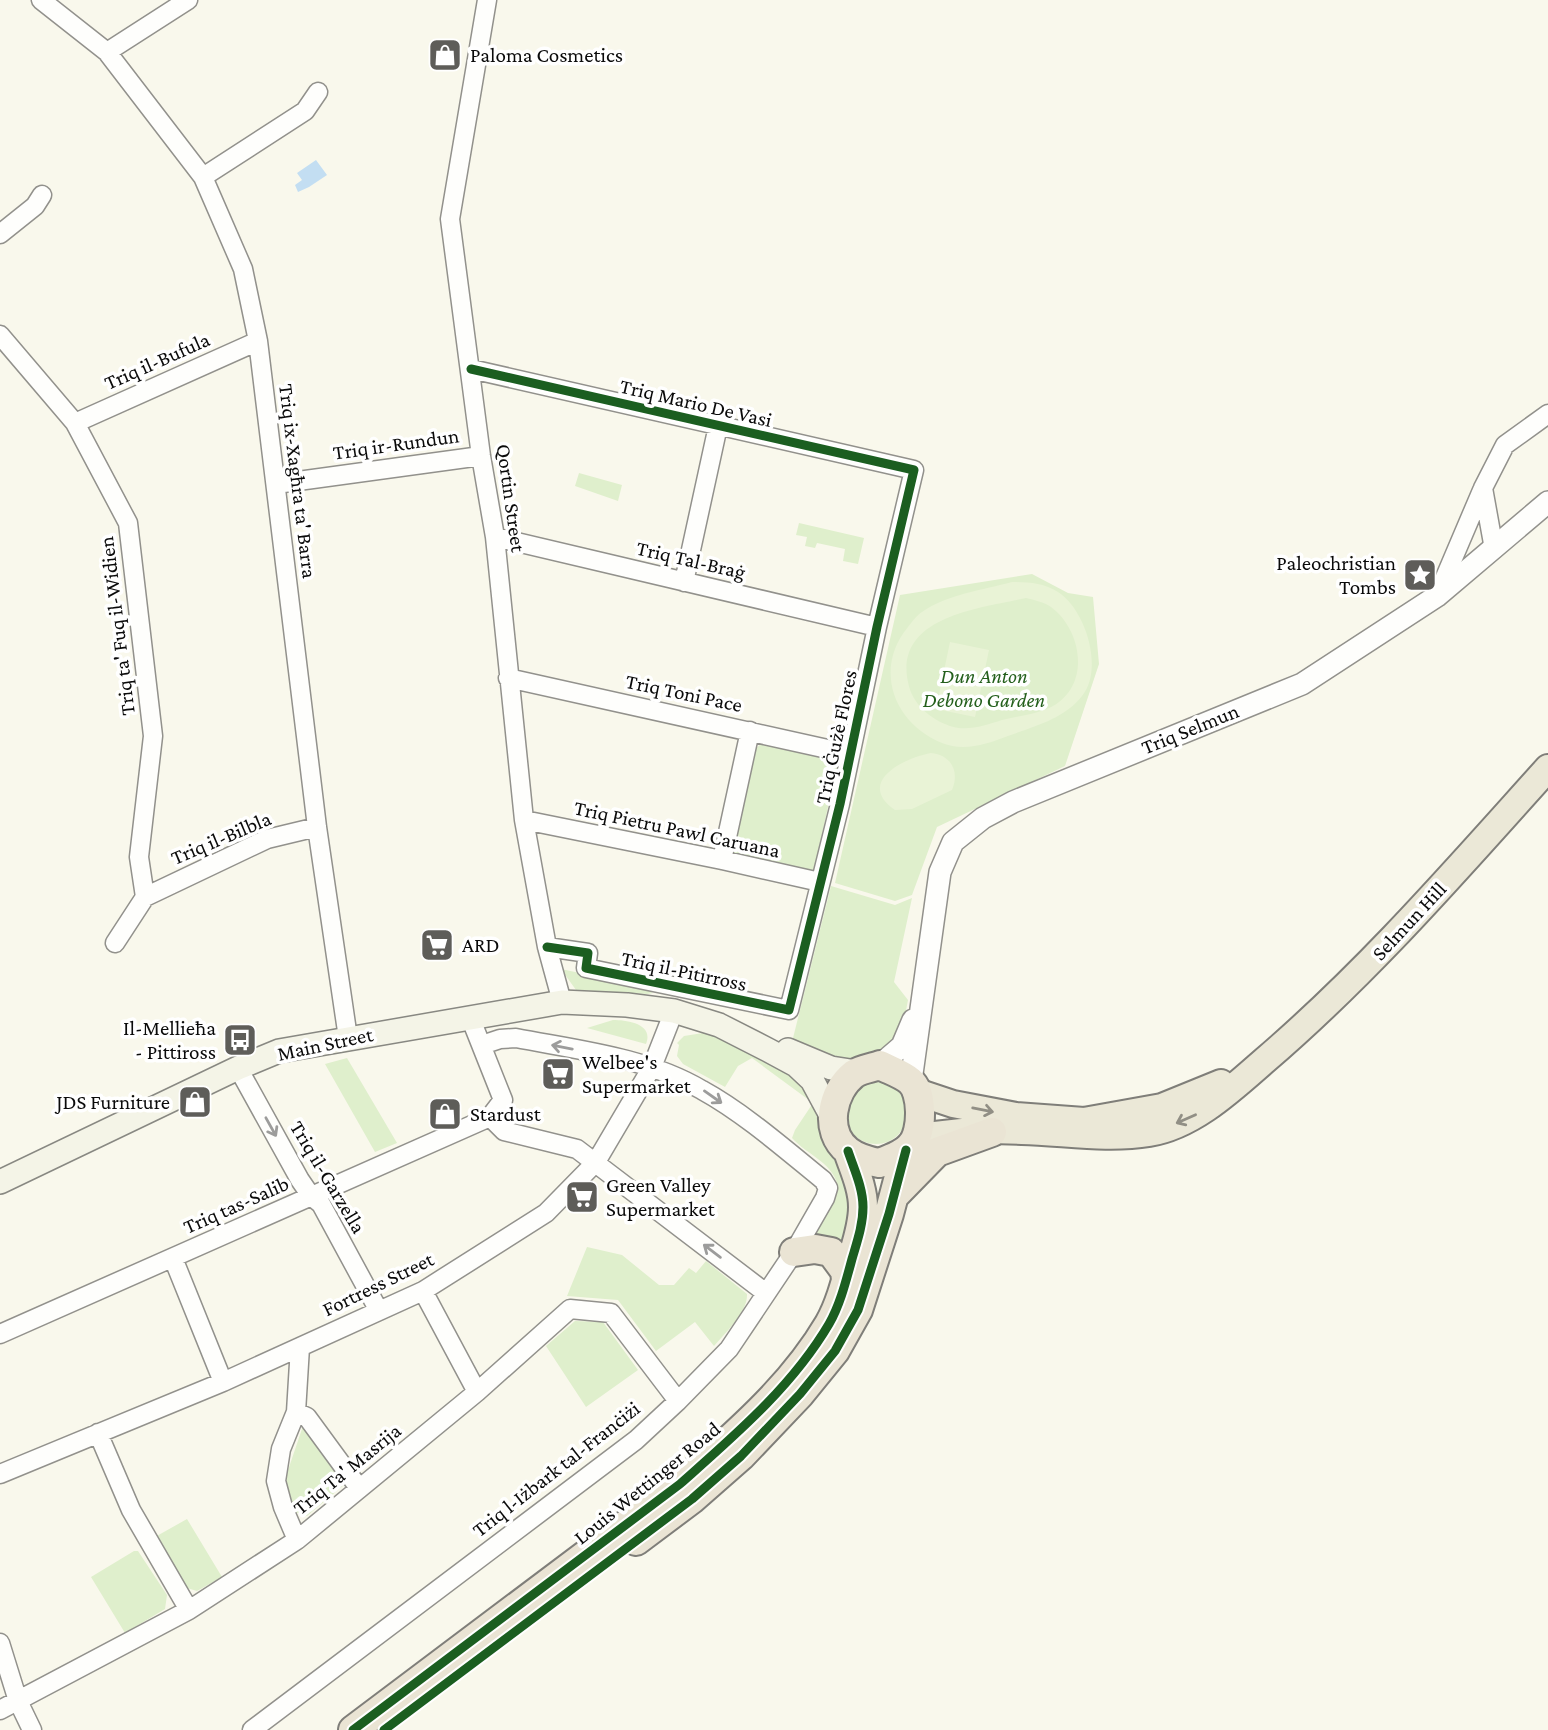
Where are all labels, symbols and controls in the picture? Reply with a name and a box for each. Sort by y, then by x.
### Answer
shop icon: Paloma Cosmetics [426,36,464,74]
place label: Paloma Cosmetics [470,43,623,67]
street label: Triq il-Bufula [101,327,214,395]
street label: Triq Mario De Vasi [618,374,775,432]
street label: Triq ix-Xagħra ta' Barra [274,382,322,580]
street label: Triq ir-Rundun [331,423,461,465]
street label: Qortin Street [492,442,531,555]
street label: Triq ta' Fuq il-Widien [94,535,140,717]
street label: Triq Tal-Braġ [634,536,748,584]
place label: Paleochristian Tombs [1276,551,1396,599]
place icon: Paleochristian Tombs [1401,556,1439,594]
park label: Dun Anton Debono Garden [923,664,1045,712]
street label: Triq Ġużè Flores [810,668,862,806]
street label: Triq Toni Pace [623,669,745,717]
street label: Triq Selmun [1138,699,1242,759]
street label: Triq Pietru Pawl Caruana [572,795,782,863]
street label: Triq il-Bilbla [167,806,275,870]
street label: Selmun Hill [1367,877,1451,965]
supermarket icon: ARD [418,926,456,964]
place label: ARD [462,933,500,957]
street label: Triq il-Pitirross [619,946,749,996]
place label: Il-Mellieħa - Pittiross [123,1016,216,1064]
bus stop icon: Il-Mellieħa - Pittiross [221,1021,259,1059]
street label: Main Street [275,1022,376,1066]
one-way arrow [551,1039,574,1053]
place label: Welbee's Supermarket [582,1050,692,1098]
supermarket icon: Welbee's Supermarket [539,1055,577,1093]
shop icon: JDS Furniture [176,1083,214,1121]
place label: JDS Furniture [54,1090,170,1114]
one-way arrow [703,1090,722,1104]
shop icon: Stardust [426,1095,464,1133]
place label: Stardust [470,1102,542,1126]
one-way arrow [971,1103,994,1117]
one-way arrow [1176,1113,1197,1126]
street label: Triq il-Garzella [285,1116,371,1238]
one-way arrow [264,1117,278,1137]
street label: Triq tas-Salib [180,1171,292,1239]
place label: Green Valley Supermarket [606,1173,716,1221]
supermarket icon: Green Valley Supermarket [563,1178,601,1216]
one-way arrow [703,1244,722,1259]
street label: Fortress Street [319,1246,438,1321]
street label: Triq l-Iżbark tal-Franċiżi [467,1396,645,1542]
street label: Louis Wettinger Road [569,1417,725,1549]
street label: Triq Ta' Masrija [288,1418,406,1520]

